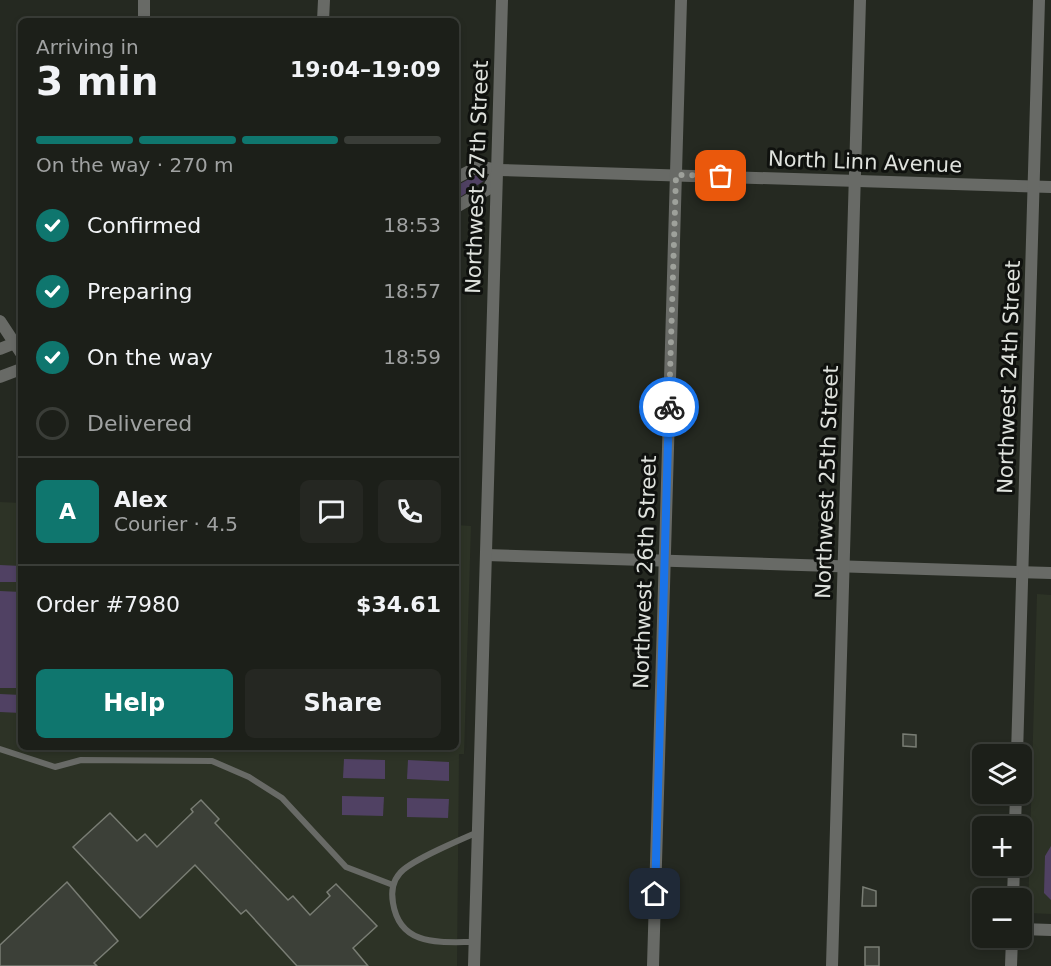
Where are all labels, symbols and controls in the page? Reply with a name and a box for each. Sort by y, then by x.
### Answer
text: Arriving in [36,35,139,59]
text: 19:04–19:09 [290,57,441,82]
text: 3 min [36,59,158,104]
street label: Northwest 27th Street [461,60,493,294]
street label: North Linn Avenue [768,147,962,177]
pin [695,150,746,201]
text: On the way · 270 m [36,153,234,177]
icon: bag [704,159,737,192]
icon: check [36,209,69,242]
text: Confirmed [87,213,201,238]
text: 18:53 [383,213,441,237]
street label: Northwest 24th Street [993,260,1025,494]
icon: check [36,275,69,308]
text: Preparing [87,279,193,304]
text: 18:57 [383,279,441,303]
icon: check [36,341,69,374]
text: On the way [87,345,213,370]
text: 18:59 [383,345,441,369]
street label: Northwest 25th Street [811,365,843,599]
courier [639,377,699,437]
icon: bike [653,391,686,424]
text: Delivered [87,411,192,436]
street label: Northwest 26th Street [629,455,661,689]
button: chat [300,480,363,543]
button: phone [378,480,441,543]
text: Alex [114,487,168,512]
text: A [59,499,76,524]
text: Courier · 4.5 [114,512,238,536]
text: Order #7980 [36,592,180,617]
text: $34.61 [356,592,441,617]
button: Help [36,669,233,738]
button: Share [245,669,441,738]
map controls [972,744,1032,948]
button: layers [972,744,1032,804]
button: + [972,816,1032,876]
pin [629,868,680,919]
icon: home [638,877,671,910]
button: − [972,888,1032,948]

